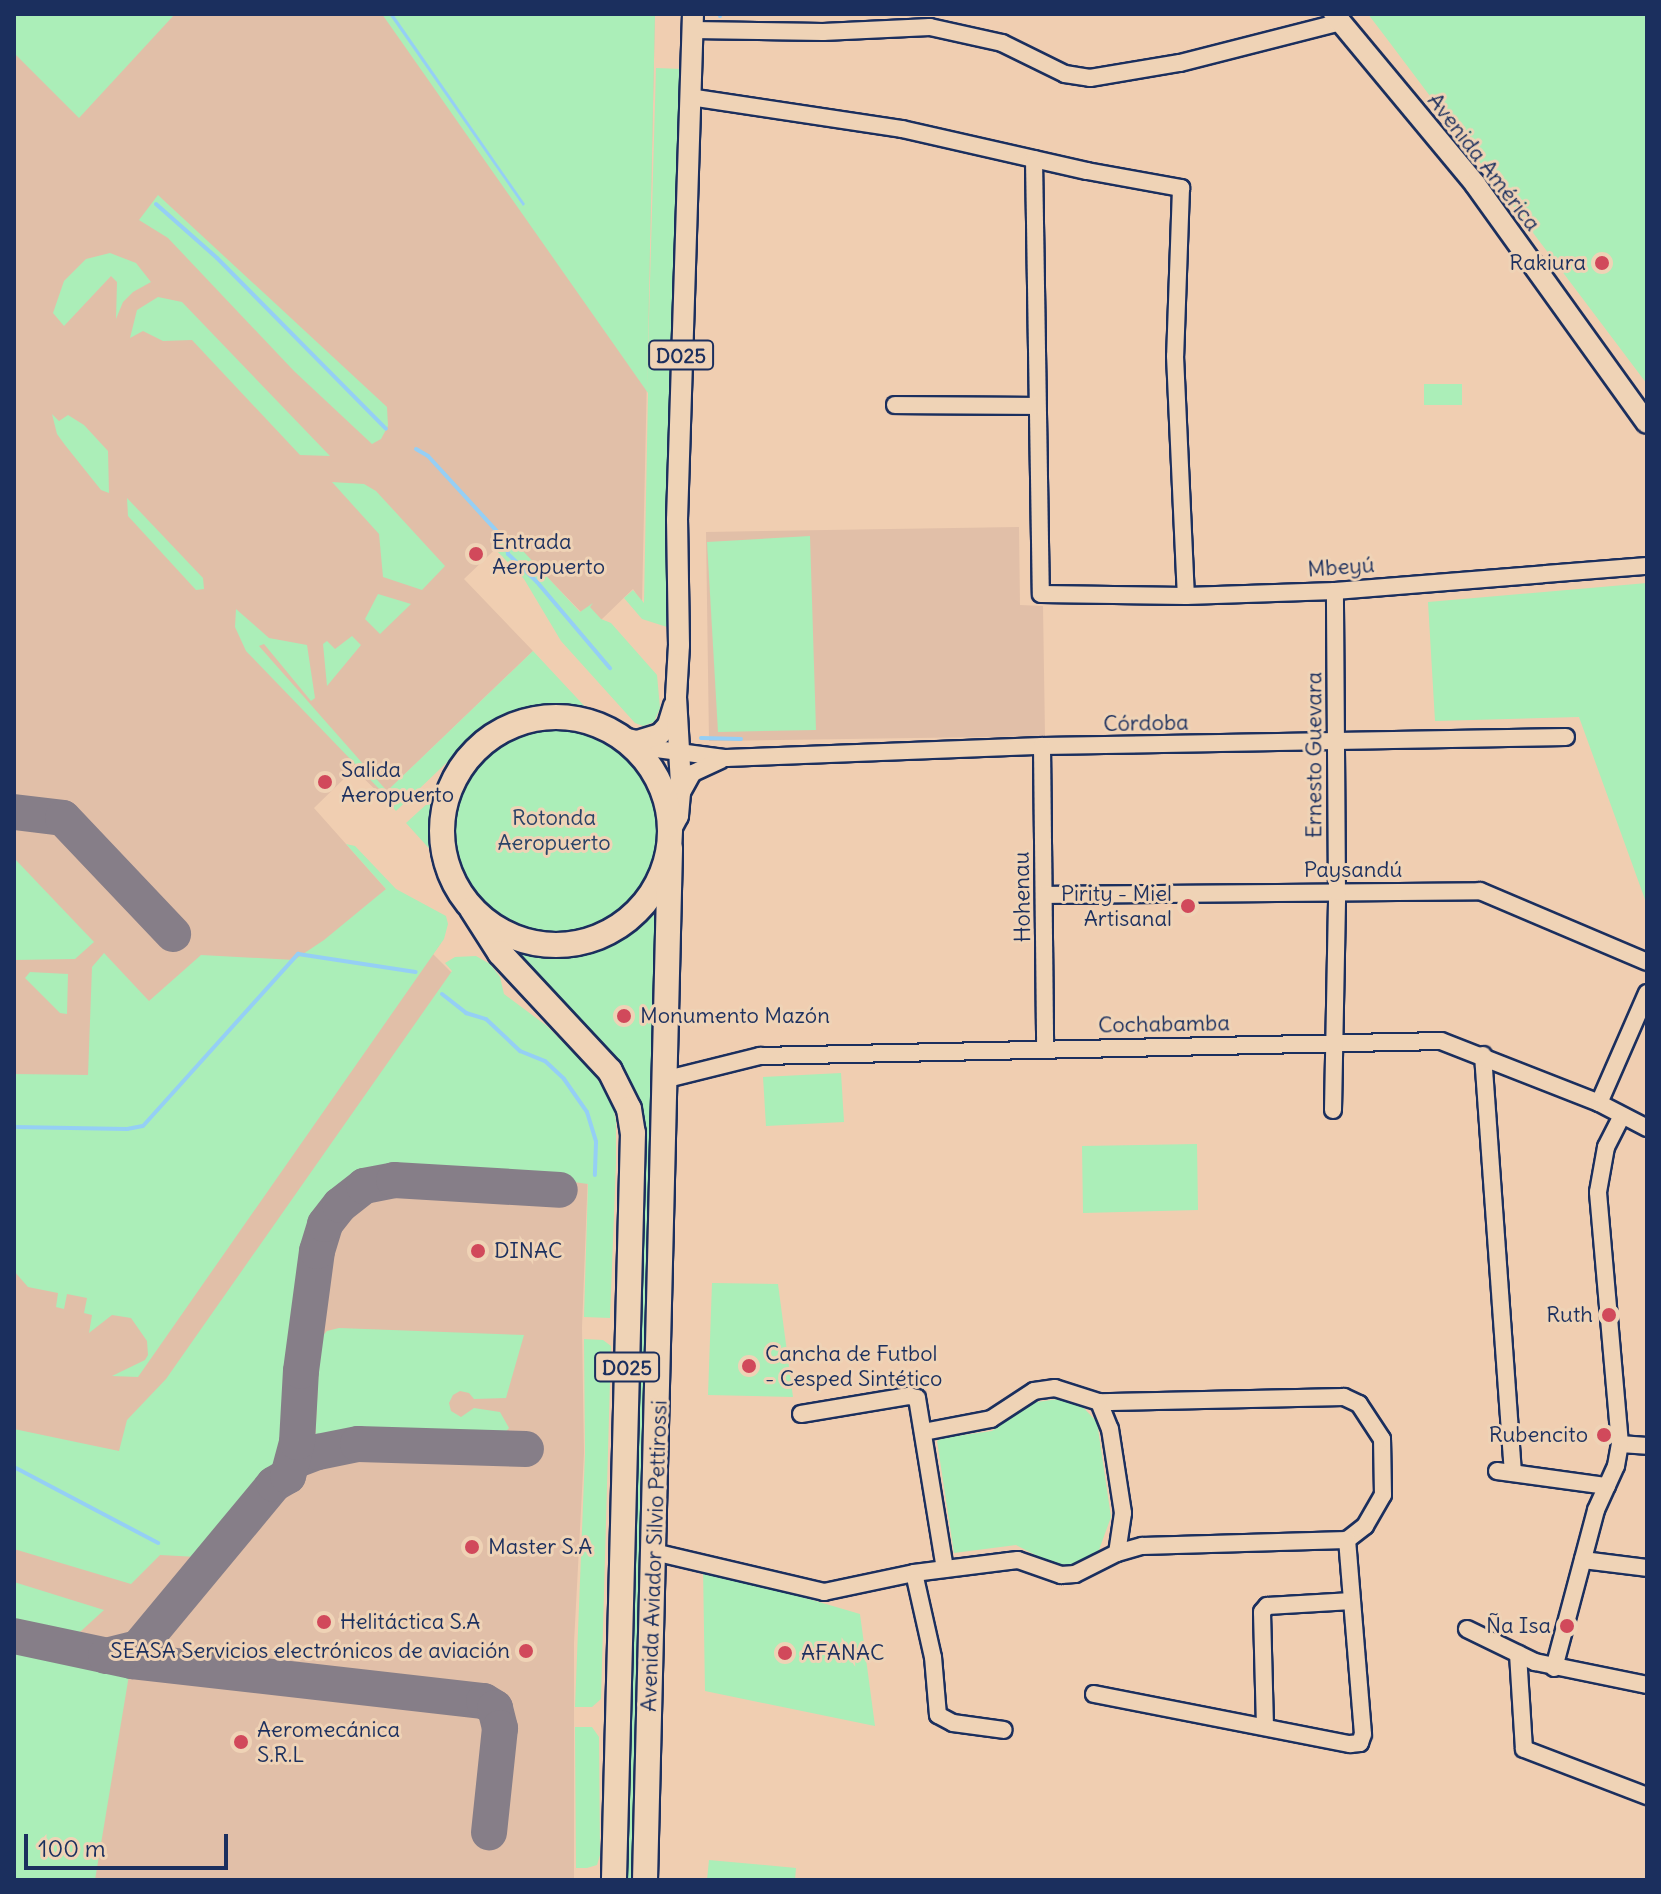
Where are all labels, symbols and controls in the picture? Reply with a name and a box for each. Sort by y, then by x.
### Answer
street label: Avenida América [1422,88,1546,236]
place label: Rakiura [1509,250,1586,276]
marker: Rakiura [1593,254,1611,272]
road number: D025 [647,339,715,371]
place label: Entrada Aeropuerto [492,528,605,580]
marker: Entrada Aeropuerto [467,545,485,563]
street label: Mbeyú [1307,551,1375,583]
street label: Ernesto Guevara [1301,672,1327,838]
street label: Córdoba [1103,709,1189,737]
place label: Salida Aeropuerto [341,756,454,808]
marker: Salida Aeropuerto [316,773,334,791]
park label: Rotonda Aeropuerto [497,804,611,856]
street label: Hohenau [1008,851,1036,943]
street label: Paysandú [1304,857,1402,883]
place label: Pirity - Miel Artisanal [1061,880,1172,932]
marker: Pirity - Miel Artisanal [1179,897,1197,915]
place label: Monumento Mazón [640,1003,830,1029]
marker: Monumento Mazón [615,1007,633,1025]
street label: Cochabamba [1098,1010,1230,1038]
place label: DINAC [494,1238,563,1264]
marker: DINAC [469,1242,487,1260]
place label: Ruth [1546,1302,1593,1328]
marker: Ruth [1600,1306,1618,1324]
place label: Cancha de Futbol - Cesped Sintético [765,1340,942,1392]
road number: D025 [593,1351,661,1383]
marker: Cancha de Futbol - Cesped Sintético [740,1357,758,1375]
street label: Avenida Aviador Silvio Pettirossi [635,1400,673,1712]
place label: Rubencito [1489,1422,1588,1448]
marker: Rubencito [1595,1426,1613,1444]
place label: Master S.A [488,1534,592,1560]
marker: Master S.A [463,1538,481,1556]
place label: Helitáctica S.A [340,1609,480,1635]
marker: Helitáctica S.A [315,1613,333,1631]
place label: Ña Isa [1486,1613,1551,1639]
marker: Ña Isa [1558,1617,1576,1635]
place label: SEASA Servicios electrónicos de aviación [110,1638,510,1664]
place label: AFANAC [801,1640,885,1666]
marker: SEASA Servicios electrónicos de aviación [517,1642,535,1660]
marker: AFANAC [776,1644,794,1662]
place label: Aeromecánica S.R.L [257,1716,400,1768]
marker: Aeromecánica S.R.L [232,1733,250,1751]
scale bar [28,1818,232,1868]
text: 100 m [38,1833,106,1863]

